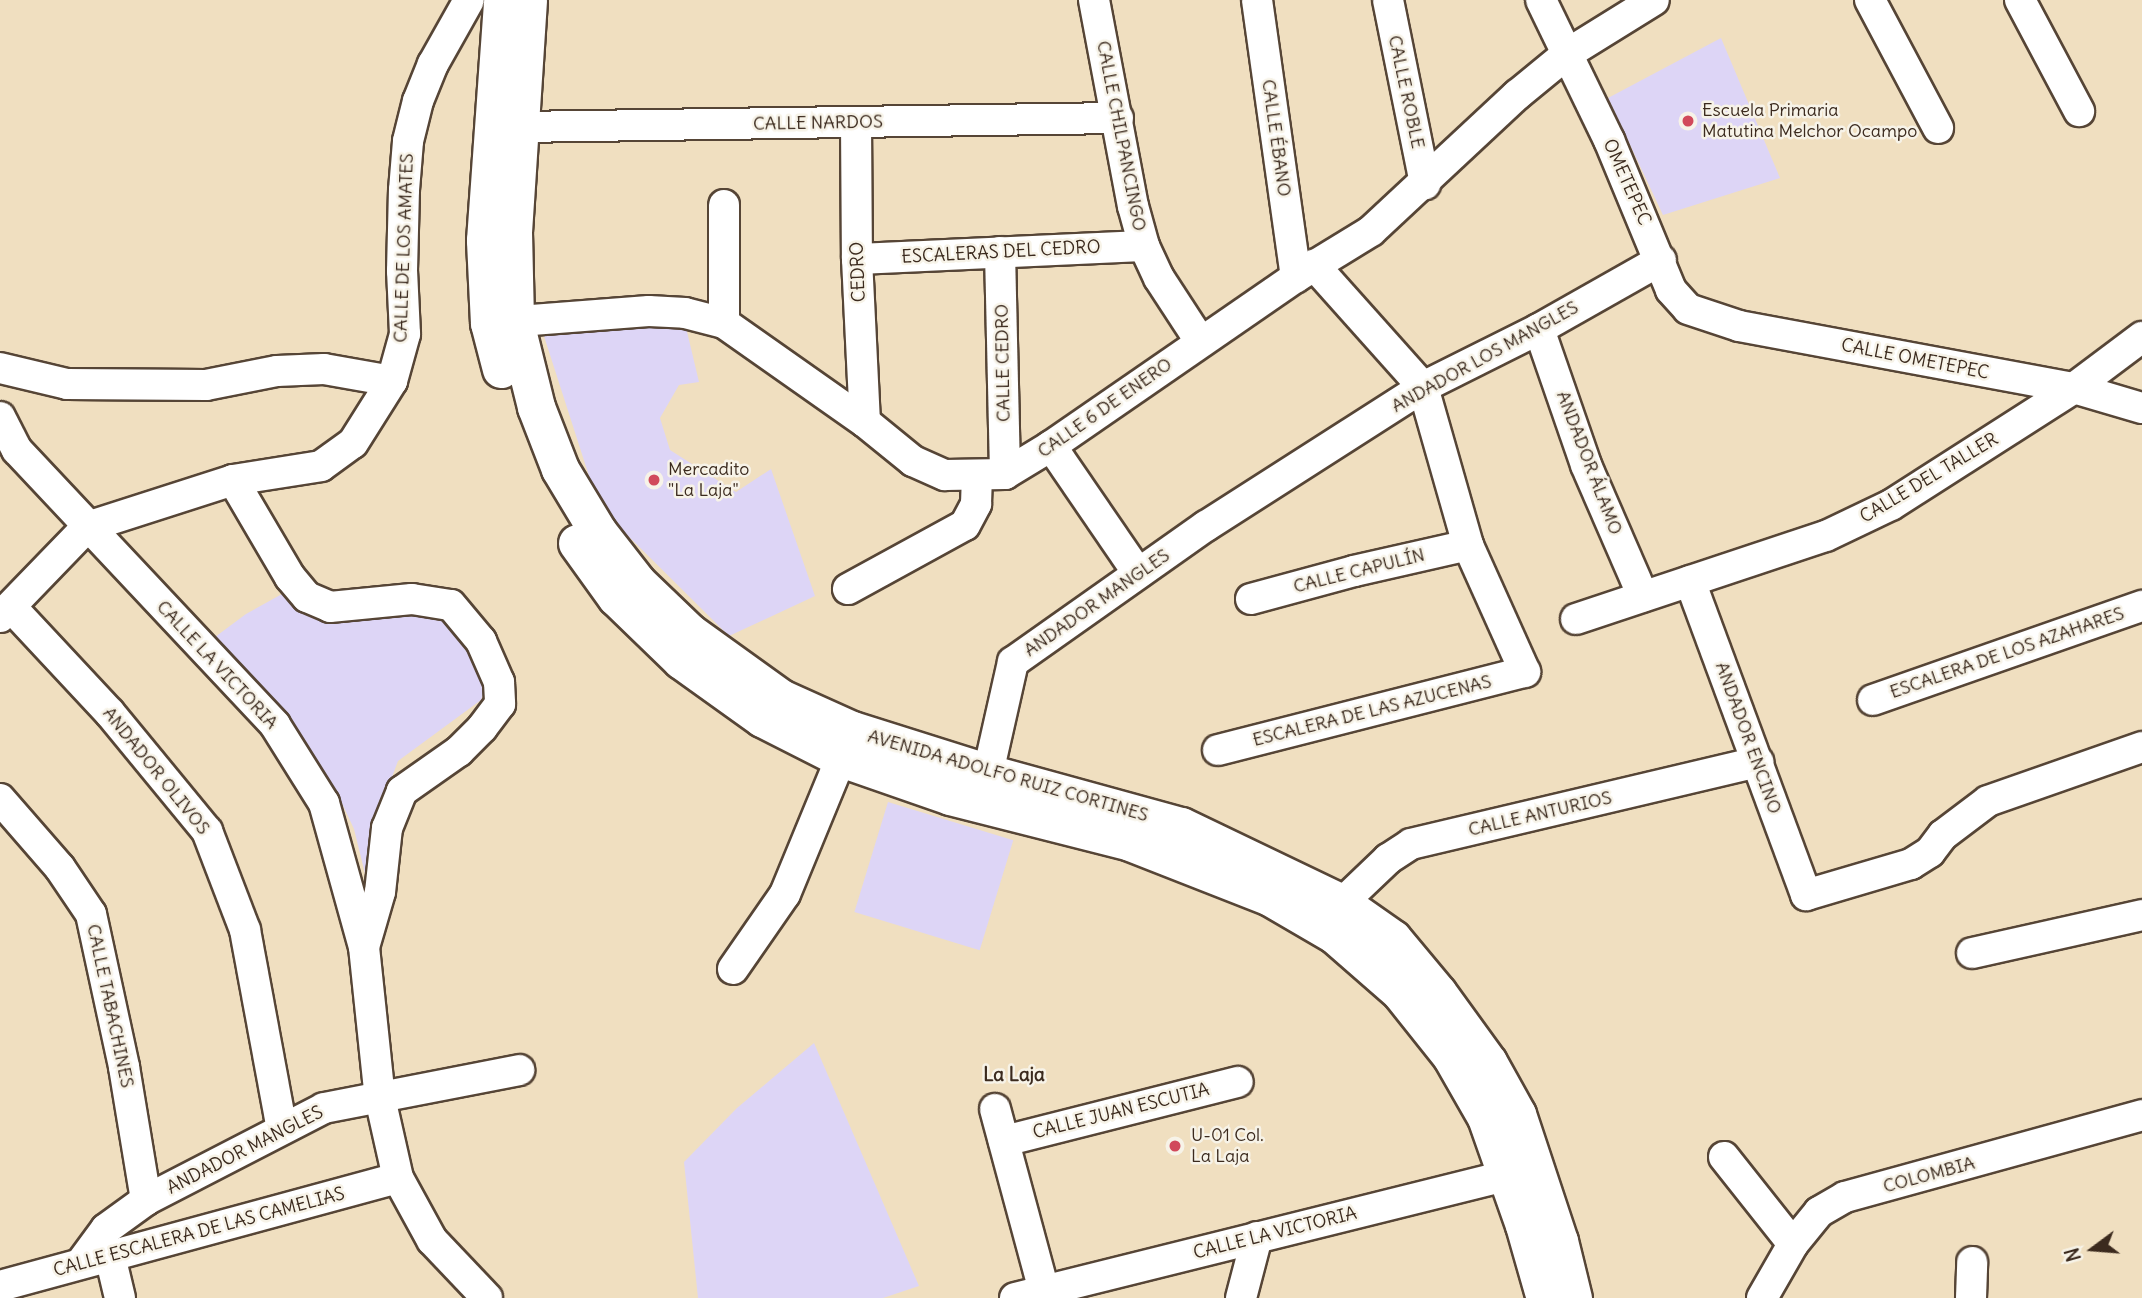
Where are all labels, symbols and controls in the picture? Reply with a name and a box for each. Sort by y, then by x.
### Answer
street label: CALLE ROBLE [1383,33,1429,151]
street label: CALLE CHILPANCINGO [1092,39,1150,233]
street label: CALLE ÉBANO [1257,78,1295,198]
place label: Escuela Primaria Matutina Melchor Ocampo [1702,100,1917,142]
street label: CALLE NARDOS [753,111,883,135]
marker: Escuela Primaria Matutina Melchor Ocampo [1680,113,1696,129]
street label: OMETEPEC [1598,136,1656,228]
street label: CALLE DE LOS AMATES [390,153,418,343]
street label: ESCALERAS DEL CEDRO [901,236,1101,268]
street label: CEDRO [846,241,870,303]
street label: ANDADOR LOS MANGLES [1388,297,1582,417]
street label: CALLE CEDRO [991,304,1015,422]
street label: CALLE OMETEPEC [1839,334,1991,384]
street label: CALLE 6 DE ENERO [1034,354,1176,462]
street label: ANDADOR ÁLAMO [1552,388,1626,538]
street label: CALLE DEL TALLER [1856,428,2002,528]
place label: Mercadito "La Laja" [668,459,749,502]
marker: Mercadito "La Laja" [646,472,662,488]
street label: CALLE CAPULÍN [1291,544,1427,598]
street label: ANDADOR MANGLES [1020,545,1174,661]
street label: CALLE LA VICTORIA [152,596,282,734]
street label: ESCALERA DE LOS AZAHARES [1887,603,2127,703]
street label: ANDADOR ENCINO [1711,659,1785,817]
street label: ESCALERA DE LAS AZUCENAS [1250,671,1494,751]
street label: ANDADOR OLIVOS [98,703,214,839]
street label: AVENIDA ADOLFO RUIZ CORTINES [865,726,1151,826]
street label: CALLE ANTURIOS [1466,787,1614,841]
street label: CALLE TABACHINES [82,922,138,1090]
district label: La Laja [983,1064,1045,1086]
street label: CALLE JUAN ESCUTIA [1030,1079,1212,1143]
street label: ANDADOR MANGLES [163,1101,327,1199]
place label: U-01 Col. La Laja [1191,1125,1264,1168]
marker: U-01 Col. La Laja [1165,1136,1185,1156]
street label: COLOMBIA [1881,1152,1977,1198]
street label: CALLE ESCALERA DE LAS CAMELIAS [51,1183,347,1281]
street label: CALLE LA VICTORIA [1191,1202,1359,1264]
north arrow [2058,1214,2128,1284]
text: N [2059,1245,2086,1264]

